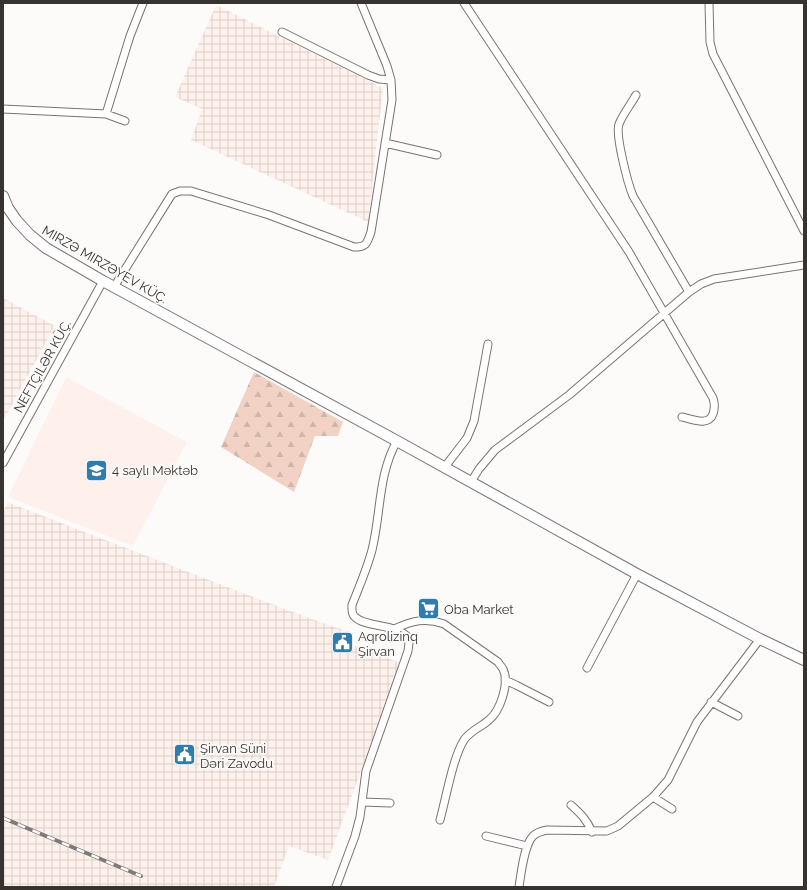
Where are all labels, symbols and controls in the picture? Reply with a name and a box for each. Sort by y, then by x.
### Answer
street label: MIRZƏ MIRZƏYEV KÜÇ. [40,222,170,306]
street label: NEFTÇILƏR KÜÇ. [10,317,74,415]
school or university icon: 4 saylı Məktəb [84,457,110,483]
place label: 4 saylı Məktəb [112,463,198,478]
supermarket icon: Oba Market [416,596,442,622]
place label: Oba Market [444,602,514,617]
place label: Aqrolizinq Şirvan [358,629,418,659]
public building icon: Aqrolizinq Şirvan [330,630,356,656]
place label: Şirvan Süni Dəri Zavodu [200,741,273,771]
public building icon: Şirvan Süni Dəri Zavodu [172,742,198,768]

